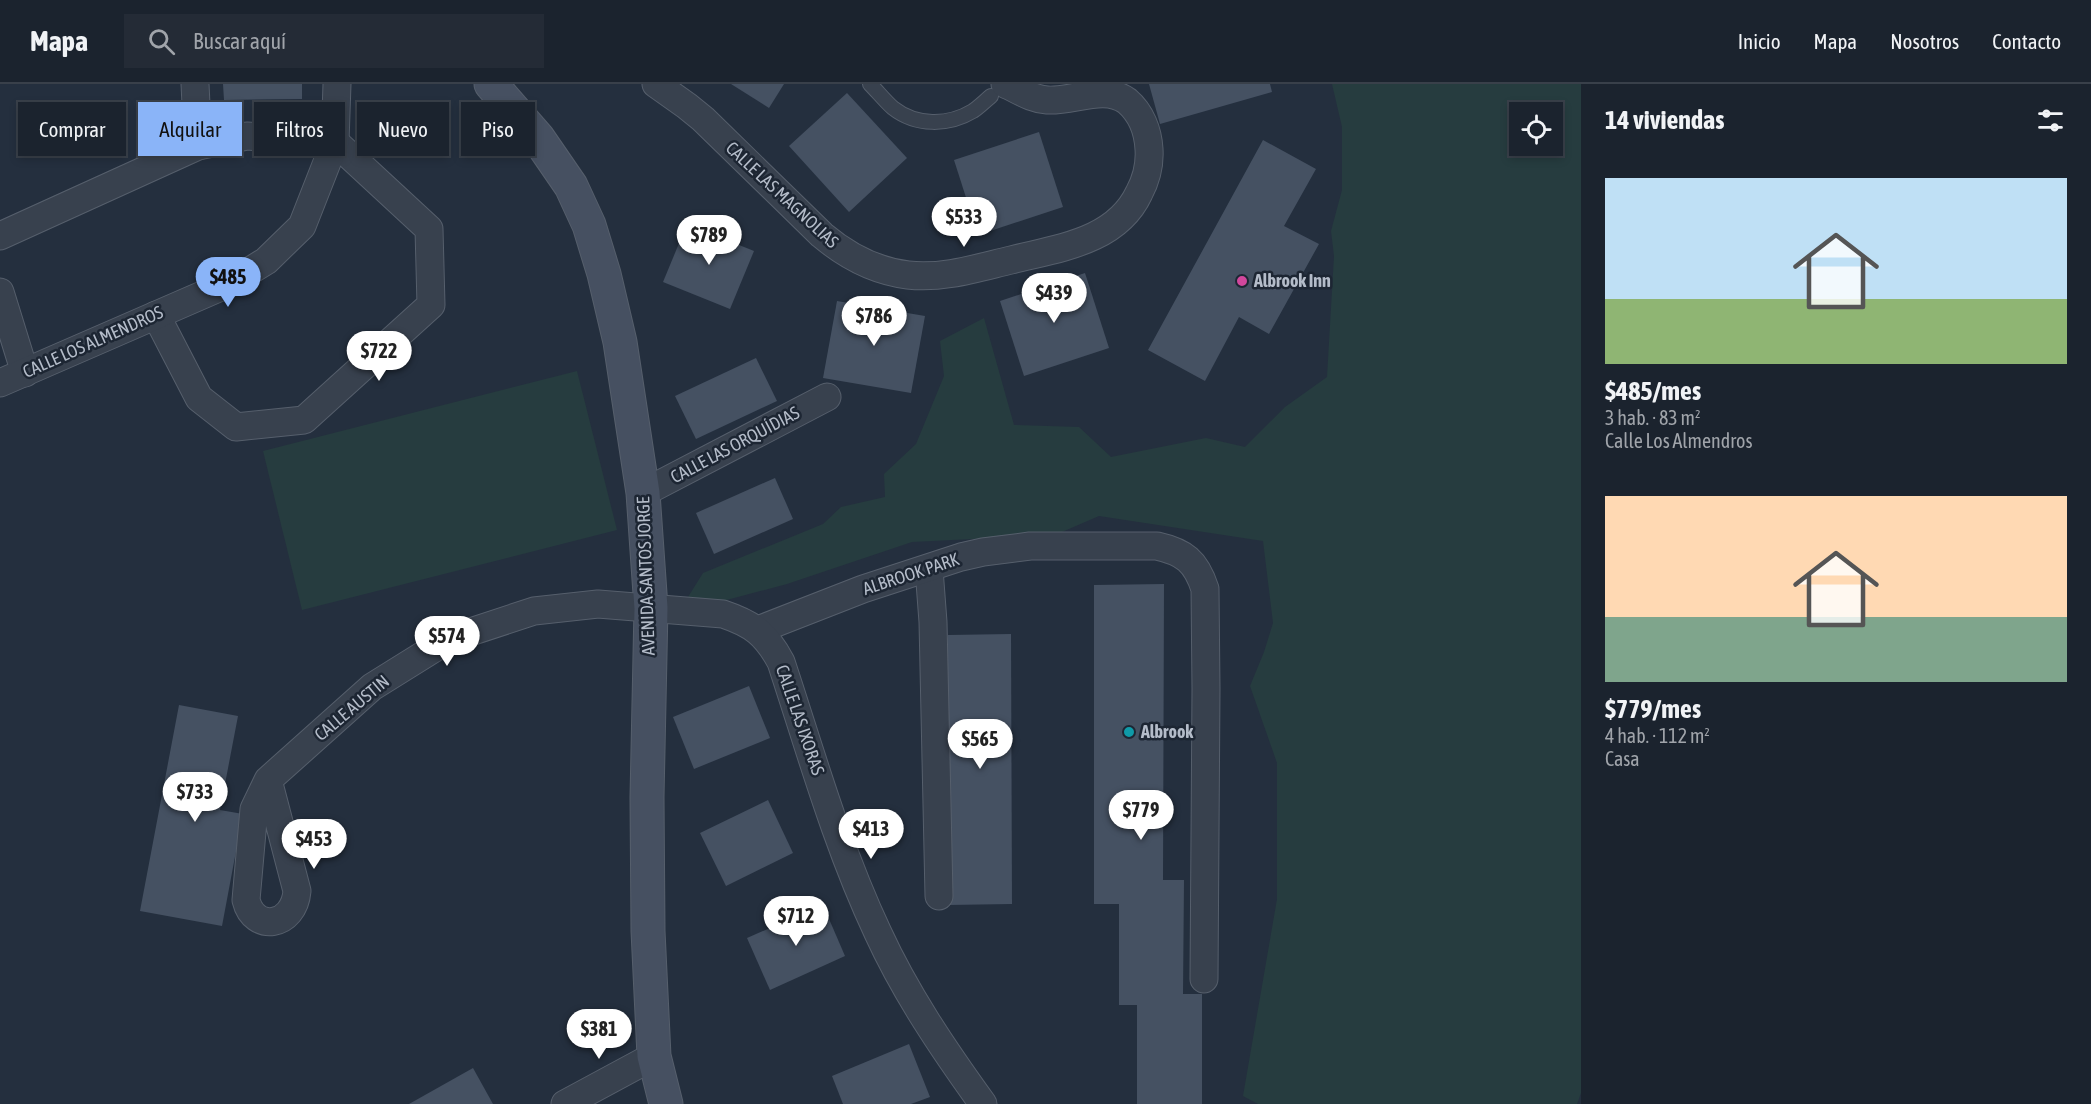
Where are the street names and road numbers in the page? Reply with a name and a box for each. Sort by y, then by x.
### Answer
street label: CALLE LAS MAGNOLIAS [722,137,843,252]
street label: CALLE LOS ALMENDROS [19,301,167,382]
street label: CALLE LAS ORQUÍDIAS [667,402,803,487]
street label: AVENIDA SANTOS JORGE [632,496,659,656]
street label: ALBROOK PARK [860,548,962,599]
street label: CALLE LAS IXORAS [772,662,829,778]
street label: CALLE AUSTIN [310,670,393,745]

